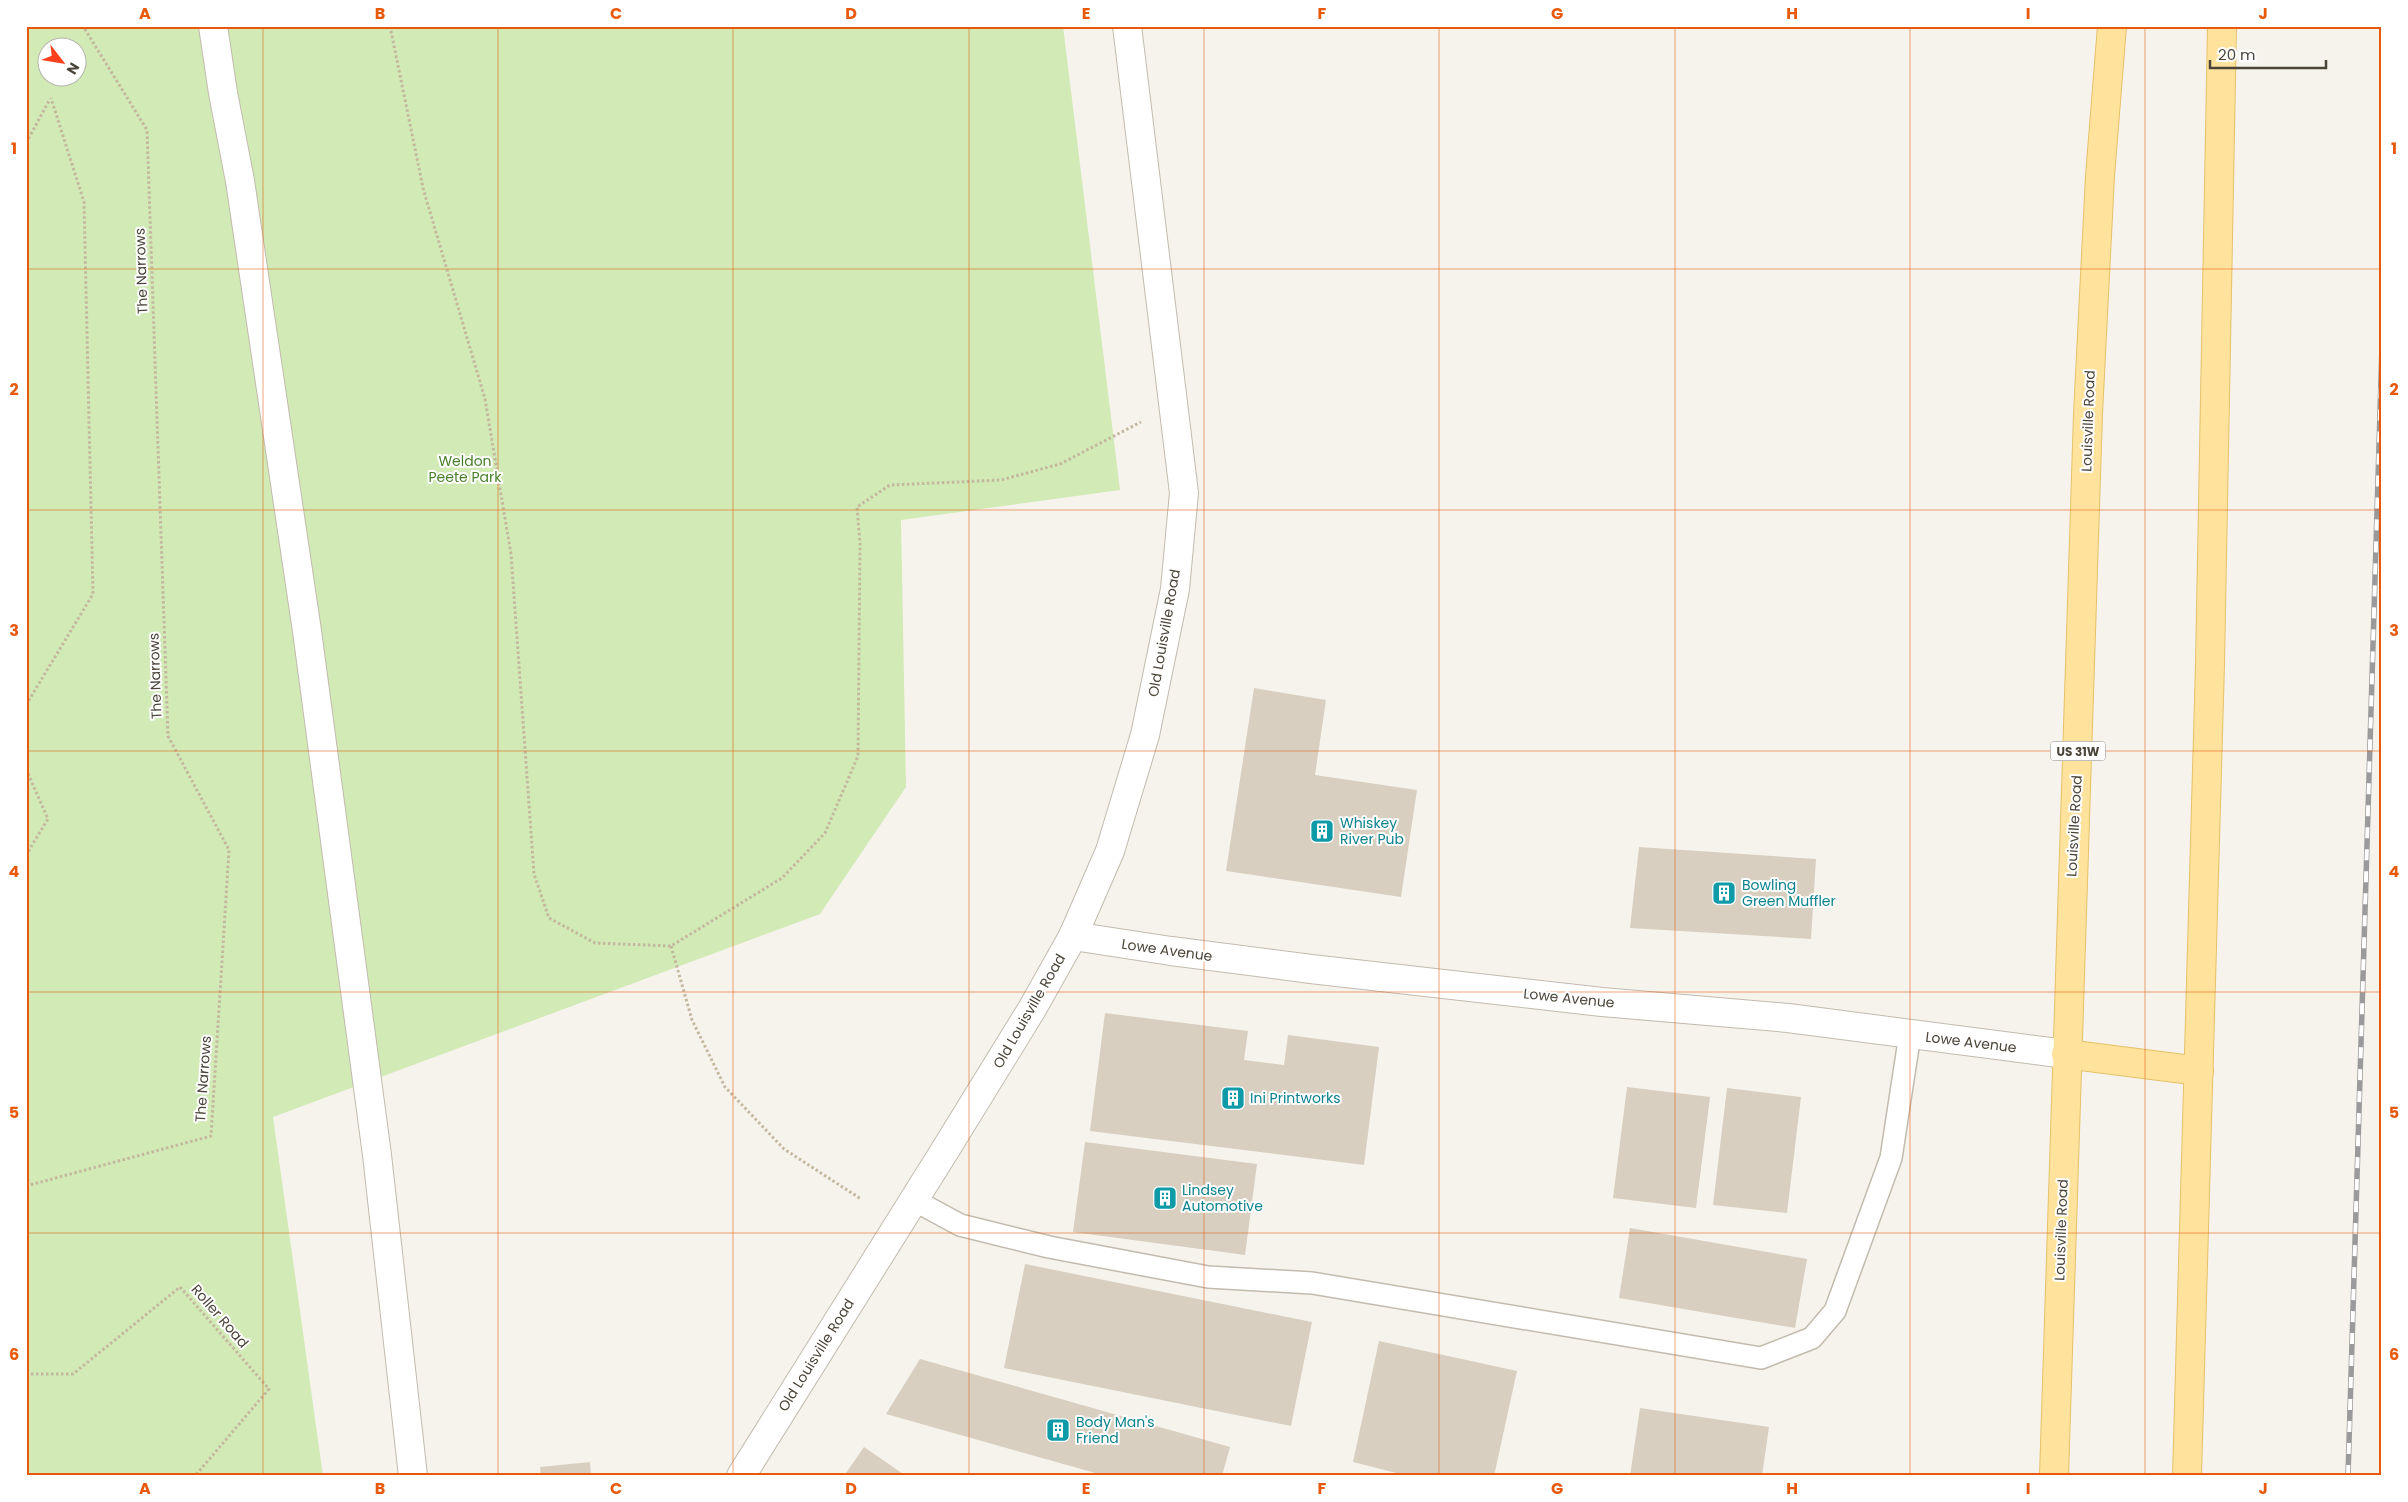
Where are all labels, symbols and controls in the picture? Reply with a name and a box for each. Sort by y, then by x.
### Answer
text: A [139,2,151,25]
text: B [375,2,385,25]
text: C [610,2,622,25]
text: D [845,2,857,25]
text: E [1082,2,1090,25]
text: F [1318,2,1327,25]
text: G [1551,2,1563,25]
text: H [1786,2,1798,25]
text: I [2026,2,2030,25]
text: J [2258,2,2268,25]
north arrow [38,38,88,88]
scale bar [2210,38,2327,70]
text: 20 m [2218,44,2256,65]
text: N [62,59,84,78]
text: 1 [11,137,17,160]
text: 1 [2391,137,2397,160]
street label: The Narrows [129,227,153,315]
street label: Louisville Road [2076,370,2100,472]
text: 2 [9,378,19,401]
text: 2 [2389,378,2399,401]
park label: Weldon Peete Park [429,451,502,487]
street label: Old Louisville Road [1143,568,1185,698]
text: 3 [9,619,19,642]
text: 3 [2389,619,2399,642]
street label: The Narrows [143,632,167,720]
road number: US 31W [2050,741,2106,760]
street label: Louisville Road [2061,775,2087,877]
place label: Whiskey River Pub [1340,813,1404,849]
building icon: Whiskey River Pub [1309,818,1335,844]
text: 4 [9,860,20,883]
text: 4 [2389,860,2400,883]
place label: Bowling Green Muffler [1742,875,1836,911]
building icon: Bowling Green Muffler [1711,880,1737,906]
street label: Lowe Avenue [1120,934,1214,966]
street label: Old Louisville Road [988,950,1070,1072]
street label: Lowe Avenue [1522,983,1616,1013]
street label: Lowe Avenue [1924,1026,2018,1058]
street label: The Narrows [190,1035,216,1123]
building icon: Ini Printworks [1220,1085,1246,1111]
place label: Ini Printworks [1250,1088,1341,1108]
text: 5 [9,1101,19,1124]
text: 5 [2389,1101,2399,1124]
street label: Louisville Road [2049,1179,2073,1281]
place label: Lindsey Automotive [1182,1180,1263,1216]
building icon: Lindsey Automotive [1152,1185,1178,1211]
street label: Roller Road [187,1280,253,1352]
street label: Old Louisville Road [773,1295,859,1415]
text: 6 [9,1343,19,1366]
text: 6 [2389,1343,2399,1366]
place label: Body Man's Friend [1076,1412,1155,1448]
building icon: Body Man's Friend [1045,1417,1071,1443]
text: A [139,1477,151,1500]
text: B [375,1477,385,1500]
text: C [610,1477,622,1500]
text: D [845,1477,857,1500]
text: E [1082,1477,1090,1500]
text: F [1318,1477,1327,1500]
text: G [1551,1477,1563,1500]
text: H [1786,1477,1798,1500]
text: I [2026,1477,2030,1500]
text: J [2258,1477,2268,1500]

